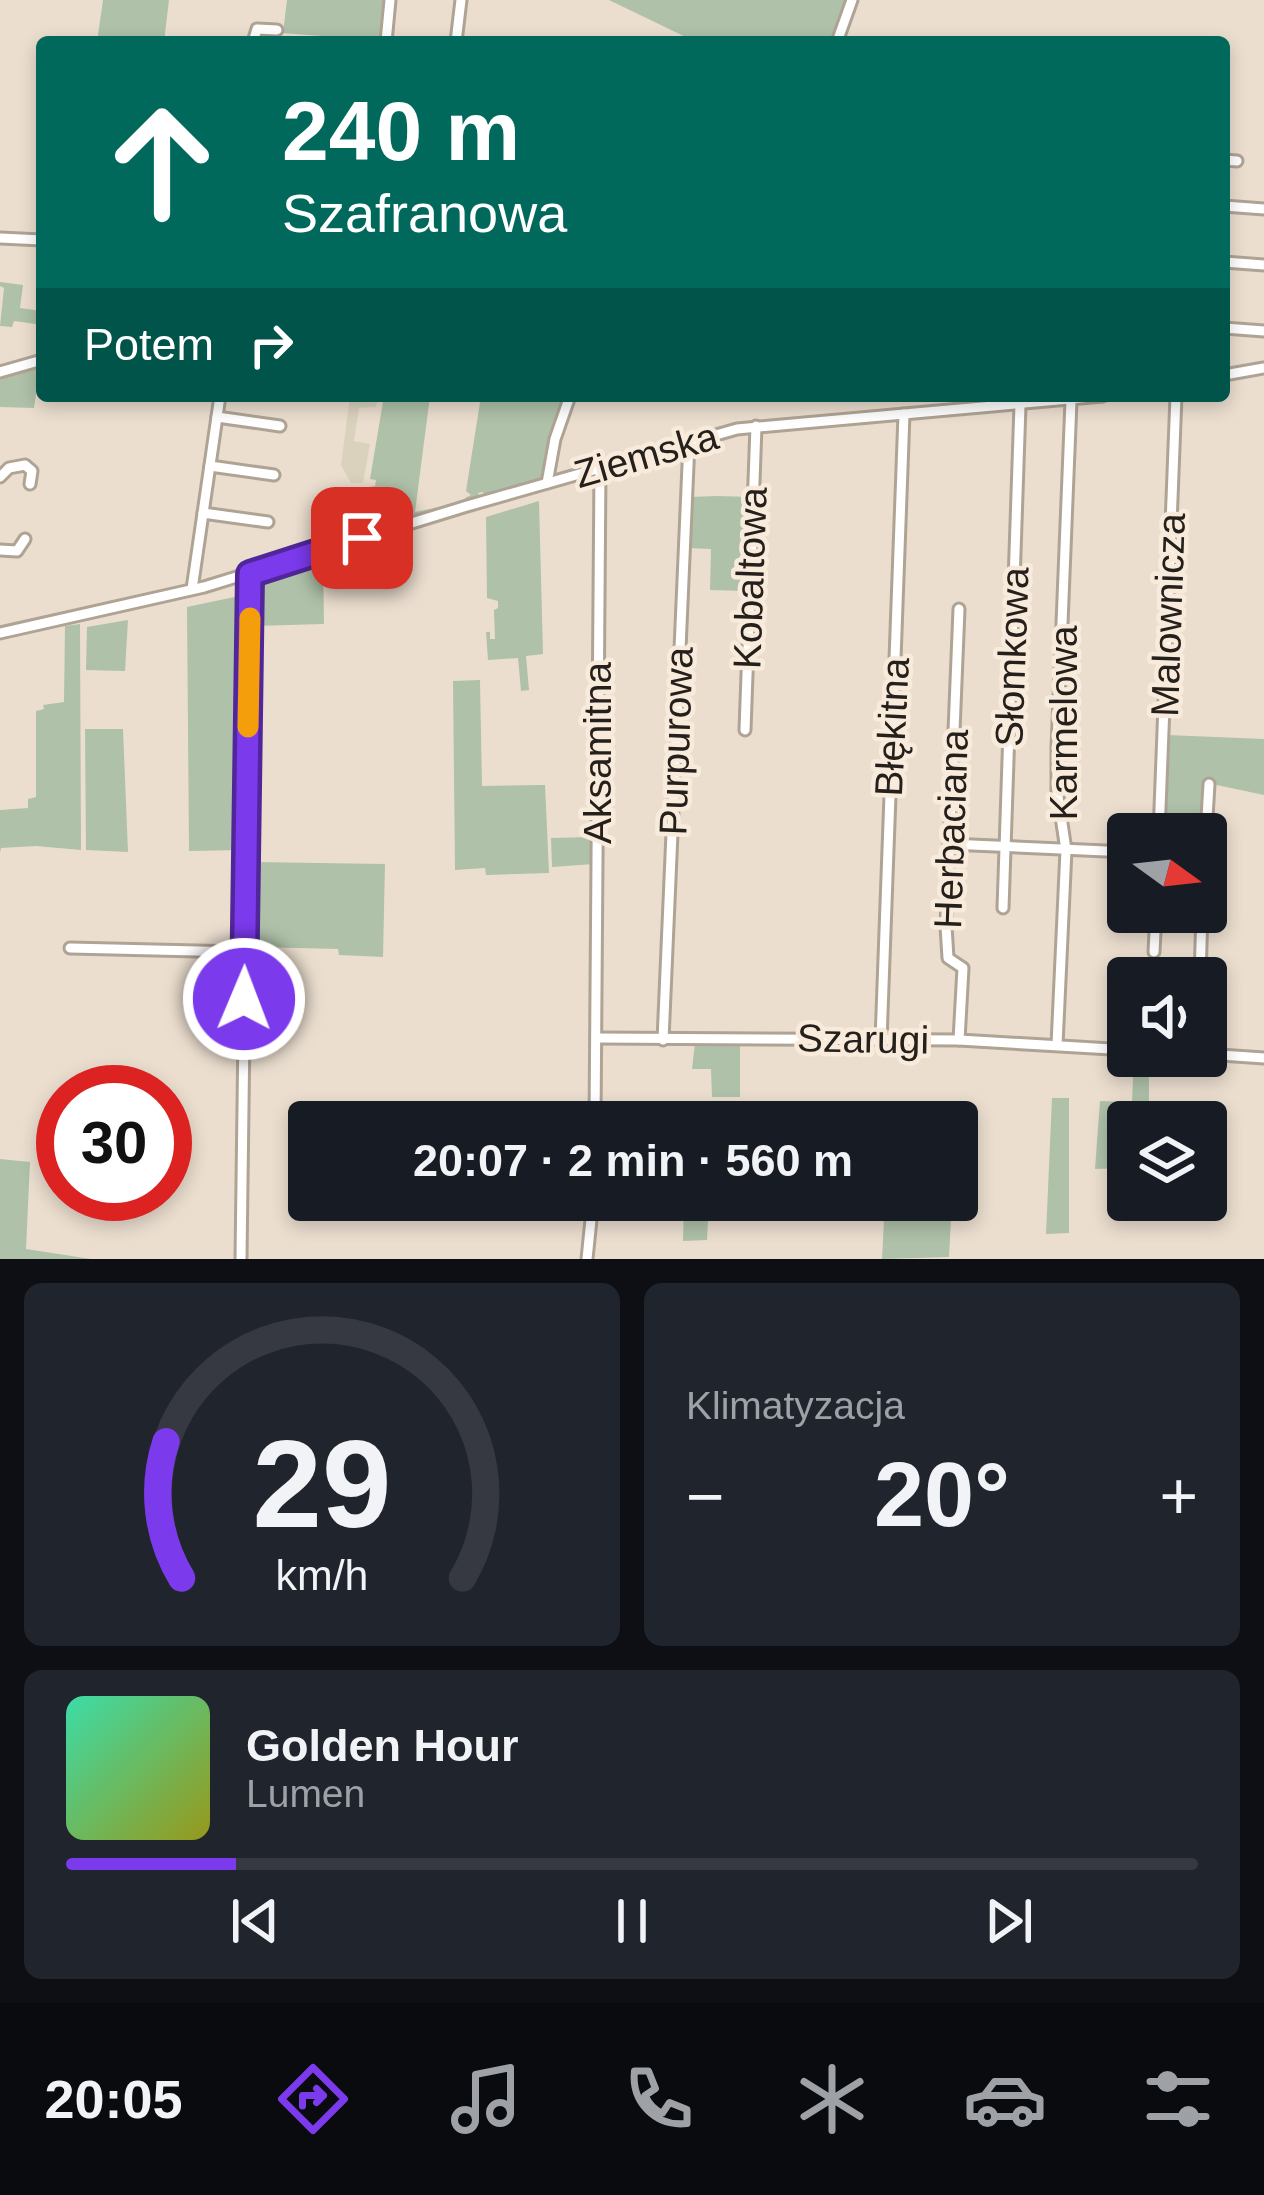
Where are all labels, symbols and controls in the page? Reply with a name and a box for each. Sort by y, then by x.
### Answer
icon: ahead [84,84,240,240]
text: 240 m [282,84,520,178]
text: Szafranowa [282,183,567,243]
icon: right [238,312,304,378]
text: Potem [84,319,214,370]
street label: Ziemska [569,414,723,496]
street label: Kobaltowa [725,486,775,670]
pin [311,487,413,589]
icon: arrive [329,505,395,571]
street label: Malownicza [1143,512,1193,718]
street label: Słomkowa [987,566,1037,748]
street label: Karmelowa [1042,625,1085,821]
street label: Purpurowa [651,646,701,836]
street label: Błękitna [867,656,917,797]
street label: Aksamitna [576,662,619,844]
street label: Herbaciana [926,728,976,929]
north arrow [1107,813,1227,933]
map controls [1107,813,1227,1221]
position arrow [181,936,307,1062]
button: sound [1107,957,1227,1077]
street label: Szarugi [797,1016,929,1062]
speed limit sign: 30 [36,1065,192,1221]
button: layers [1107,1101,1227,1221]
text: 20:07 · 2 min · 560 m [413,1135,853,1186]
text: Klimatyzacja [686,1384,905,1427]
text: 29 [253,1414,391,1553]
text: 20° [874,1445,1010,1545]
text: − [686,1459,725,1533]
text: + [1159,1459,1198,1533]
text: km/h [276,1550,368,1598]
text: Golden Hour [246,1720,518,1771]
text: Lumen [246,1772,365,1815]
icon: previous [222,1888,288,1954]
icon: pause [599,1888,665,1954]
icon: next [976,1888,1042,1954]
icon: directions [271,2057,355,2141]
icon: music [444,2057,528,2141]
icon: phone [617,2057,701,2141]
icon: climate [790,2057,874,2141]
icon: car [963,2057,1047,2141]
icon: filters [1136,2057,1220,2141]
text: 20:05 [44,2069,183,2129]

